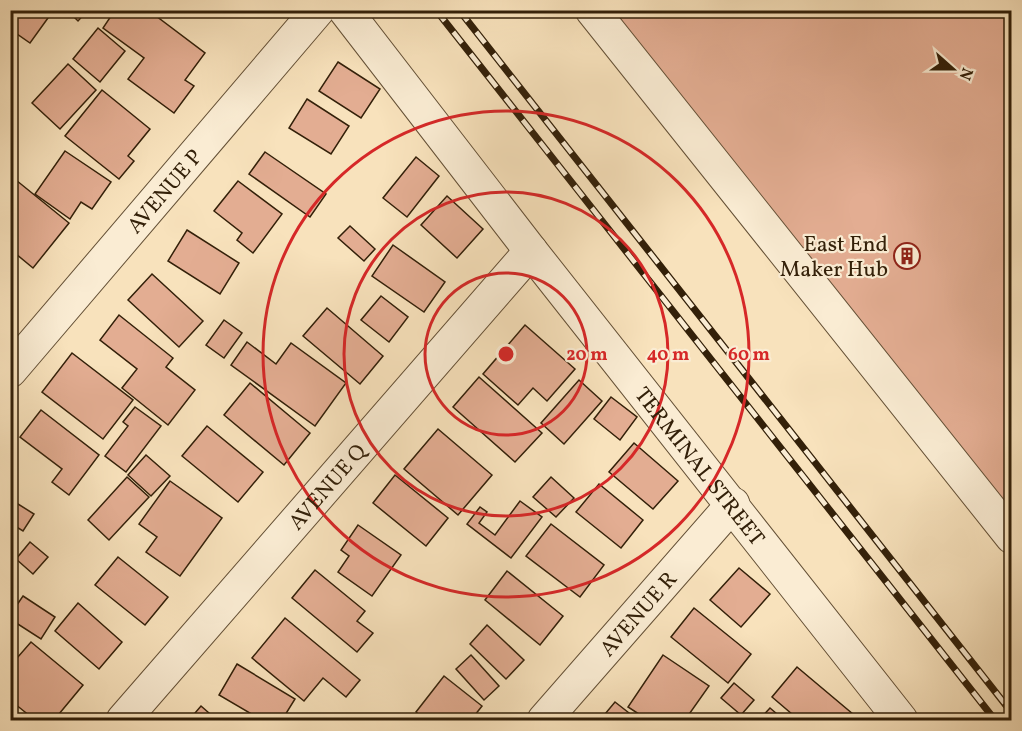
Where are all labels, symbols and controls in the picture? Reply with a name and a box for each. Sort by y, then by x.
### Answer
north arrow [923,39,983,99]
text: N [953,64,977,83]
street label: AVENUE P [121,143,211,241]
place label: East End Maker Hub [780,230,888,286]
building icon: East End Maker Hub [892,241,922,271]
text: 20 m [566,343,608,368]
text: 40 m [647,343,689,368]
text: 60 m [728,343,770,368]
centre of rings [496,344,516,364]
street label: TERMINAL STREET [626,381,771,553]
street label: AVENUE Q [282,437,375,538]
street label: AVENUE R [593,565,685,664]

